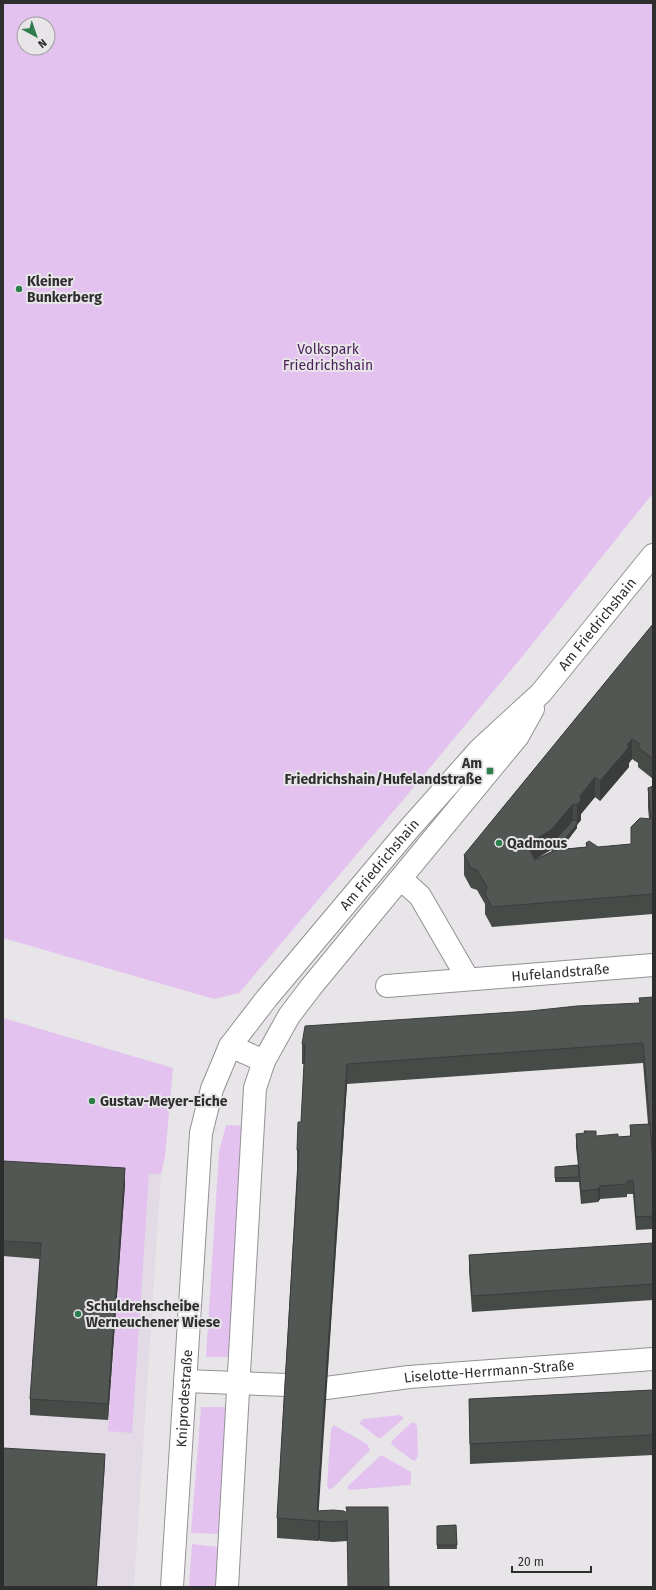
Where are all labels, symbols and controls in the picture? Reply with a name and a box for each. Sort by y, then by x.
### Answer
north arrow [16,16,56,56]
text: N [35,36,49,51]
place label: Kleiner Bunkerberg [27,273,102,306]
marker: Kleiner Bunkerberg [14,284,24,294]
park label: Volkspark Friedrichshain [283,341,373,374]
street label: Am Friedrichshain [555,574,640,674]
place label: Am Friedrichshain/Hufelandstraße [285,755,482,788]
marker: Am Friedrichshain/Hufelandstraße [485,766,495,776]
street label: Am Friedrichshain [336,815,423,914]
place label: Qadmous [507,835,568,852]
marker: Qadmous [494,838,504,848]
street label: Hufelandstraße [511,960,610,985]
place label: Gustav-Meyer-Eiche [100,1093,228,1110]
marker: Gustav-Meyer-Eiche [87,1096,97,1106]
place label: Schuldrehscheibe Werneuchener Wiese [86,1298,220,1331]
marker: Schuldrehscheibe Werneuchener Wiese [73,1309,83,1319]
street label: Kniprodestraße [173,1349,196,1448]
street label: Liselotte-Herrmann-Straße [403,1357,575,1387]
scale bar [512,1548,591,1574]
text: 20 m [518,1555,544,1569]

